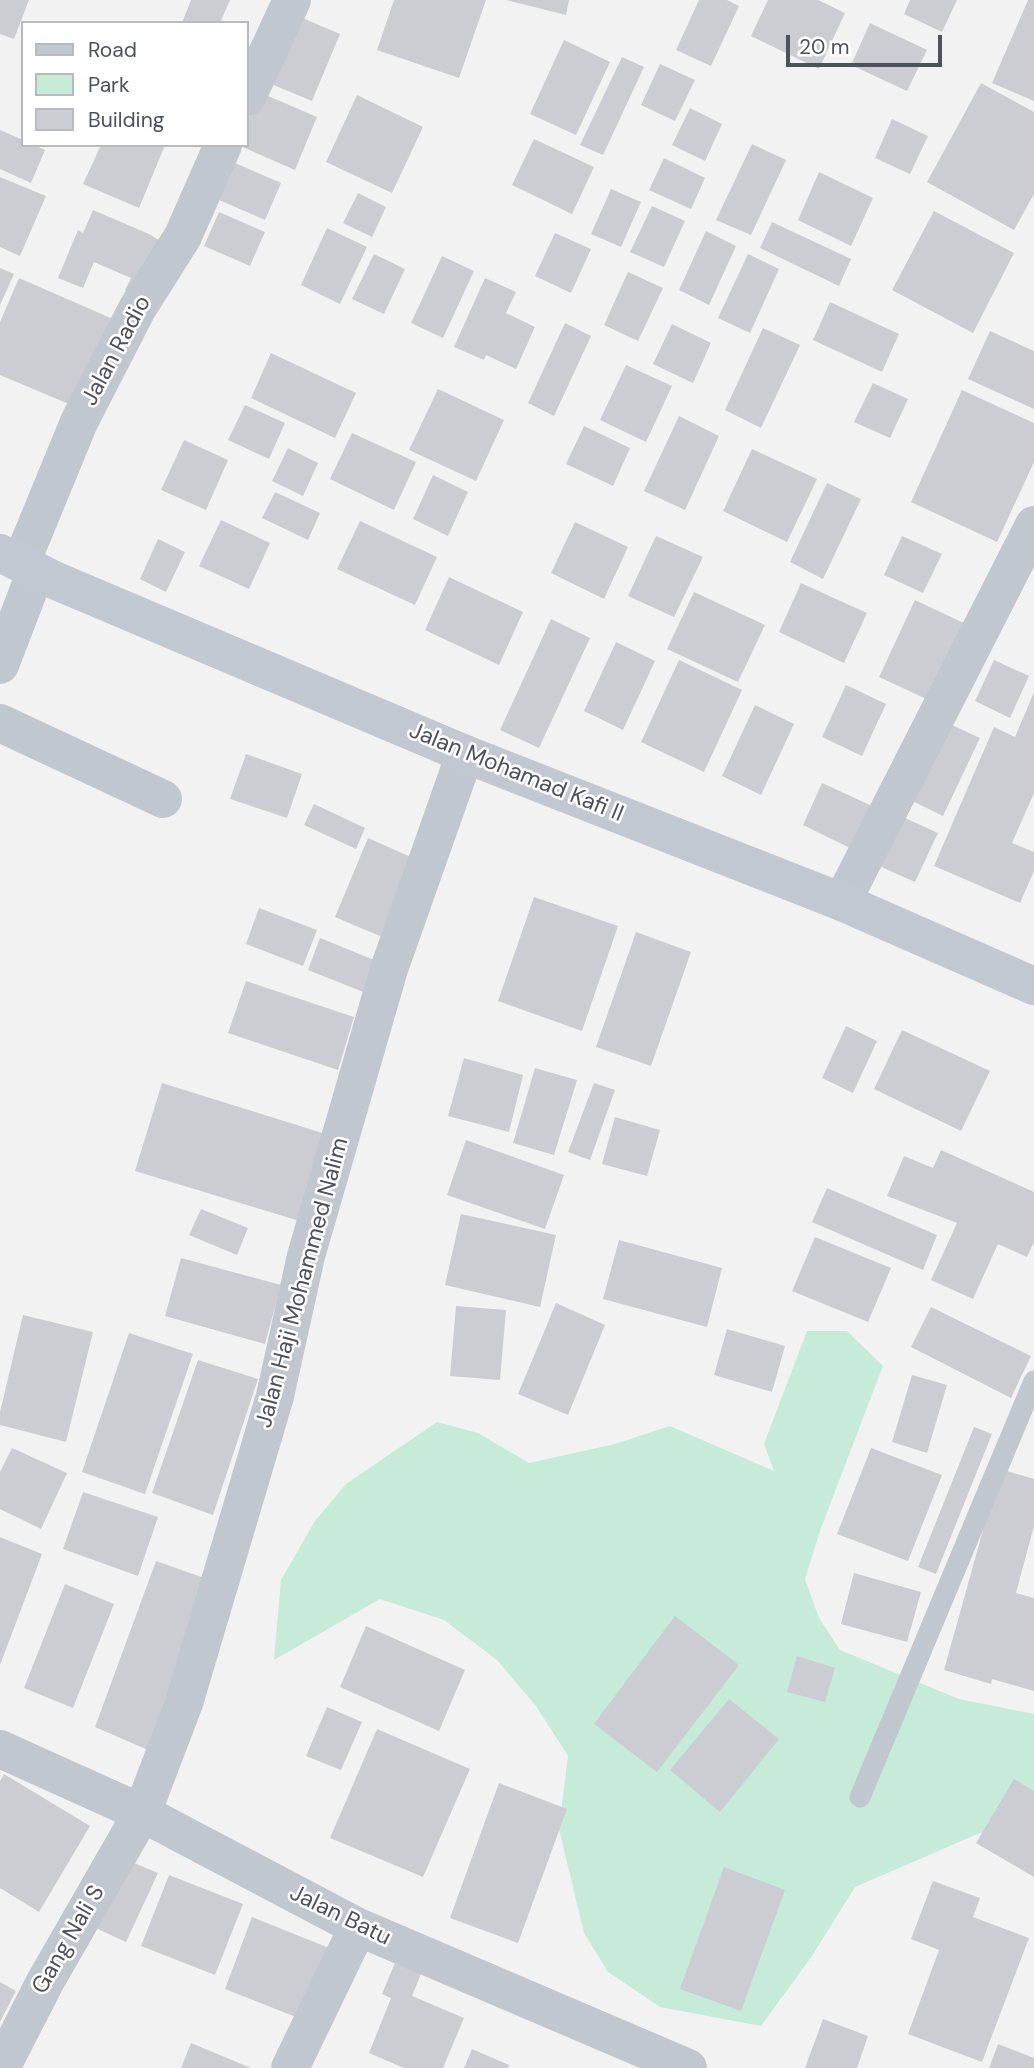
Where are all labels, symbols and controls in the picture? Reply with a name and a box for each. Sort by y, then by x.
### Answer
legend [21,21,248,147]
scale bar [789,21,945,65]
text: 20 m [799,33,850,61]
text: Road [88,36,137,64]
text: Park [88,71,129,99]
text: Building [88,106,164,134]
street label: Jalan Radio [77,291,157,411]
street label: Jalan Mohamad Kafi II [405,717,627,829]
street label: Jalan Haji Mohammed Nalim [251,1135,355,1431]
street label: Jalan Batu [285,1880,395,1952]
street label: Gang Nali S [27,1881,111,1999]

